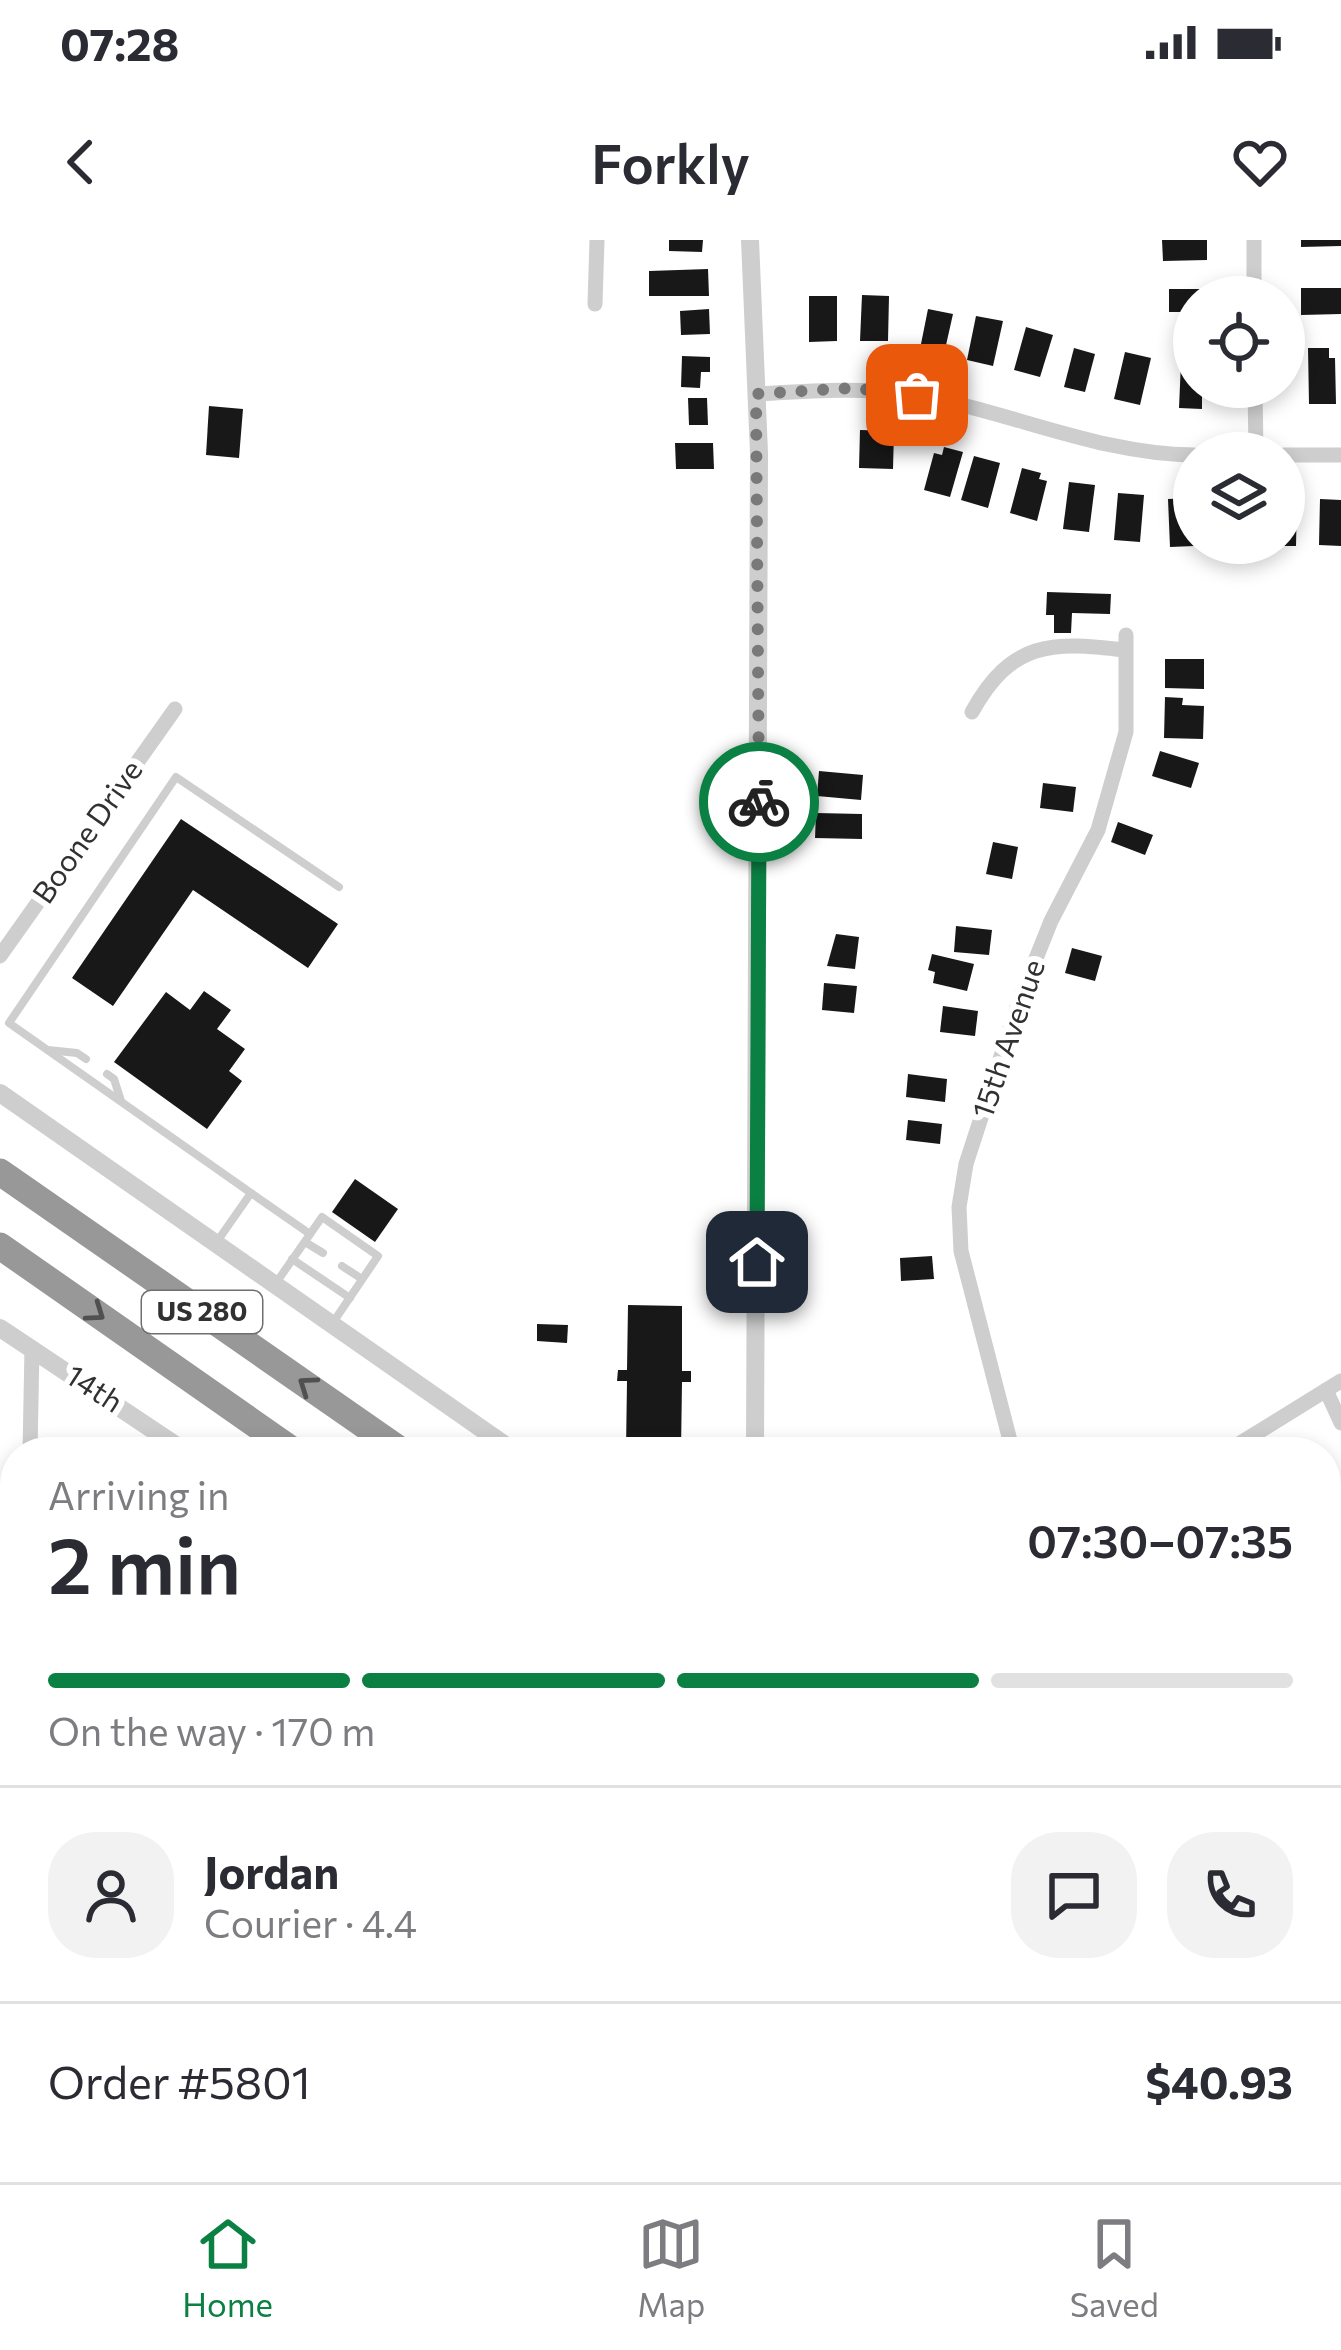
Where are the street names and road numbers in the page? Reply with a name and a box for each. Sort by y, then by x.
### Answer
street label: Boone Drive [23,752,149,909]
street label: 15th Avenue [962,954,1051,1122]
road number: US 280 [142,1291,262,1333]
street label: 14th [60,1355,131,1419]

